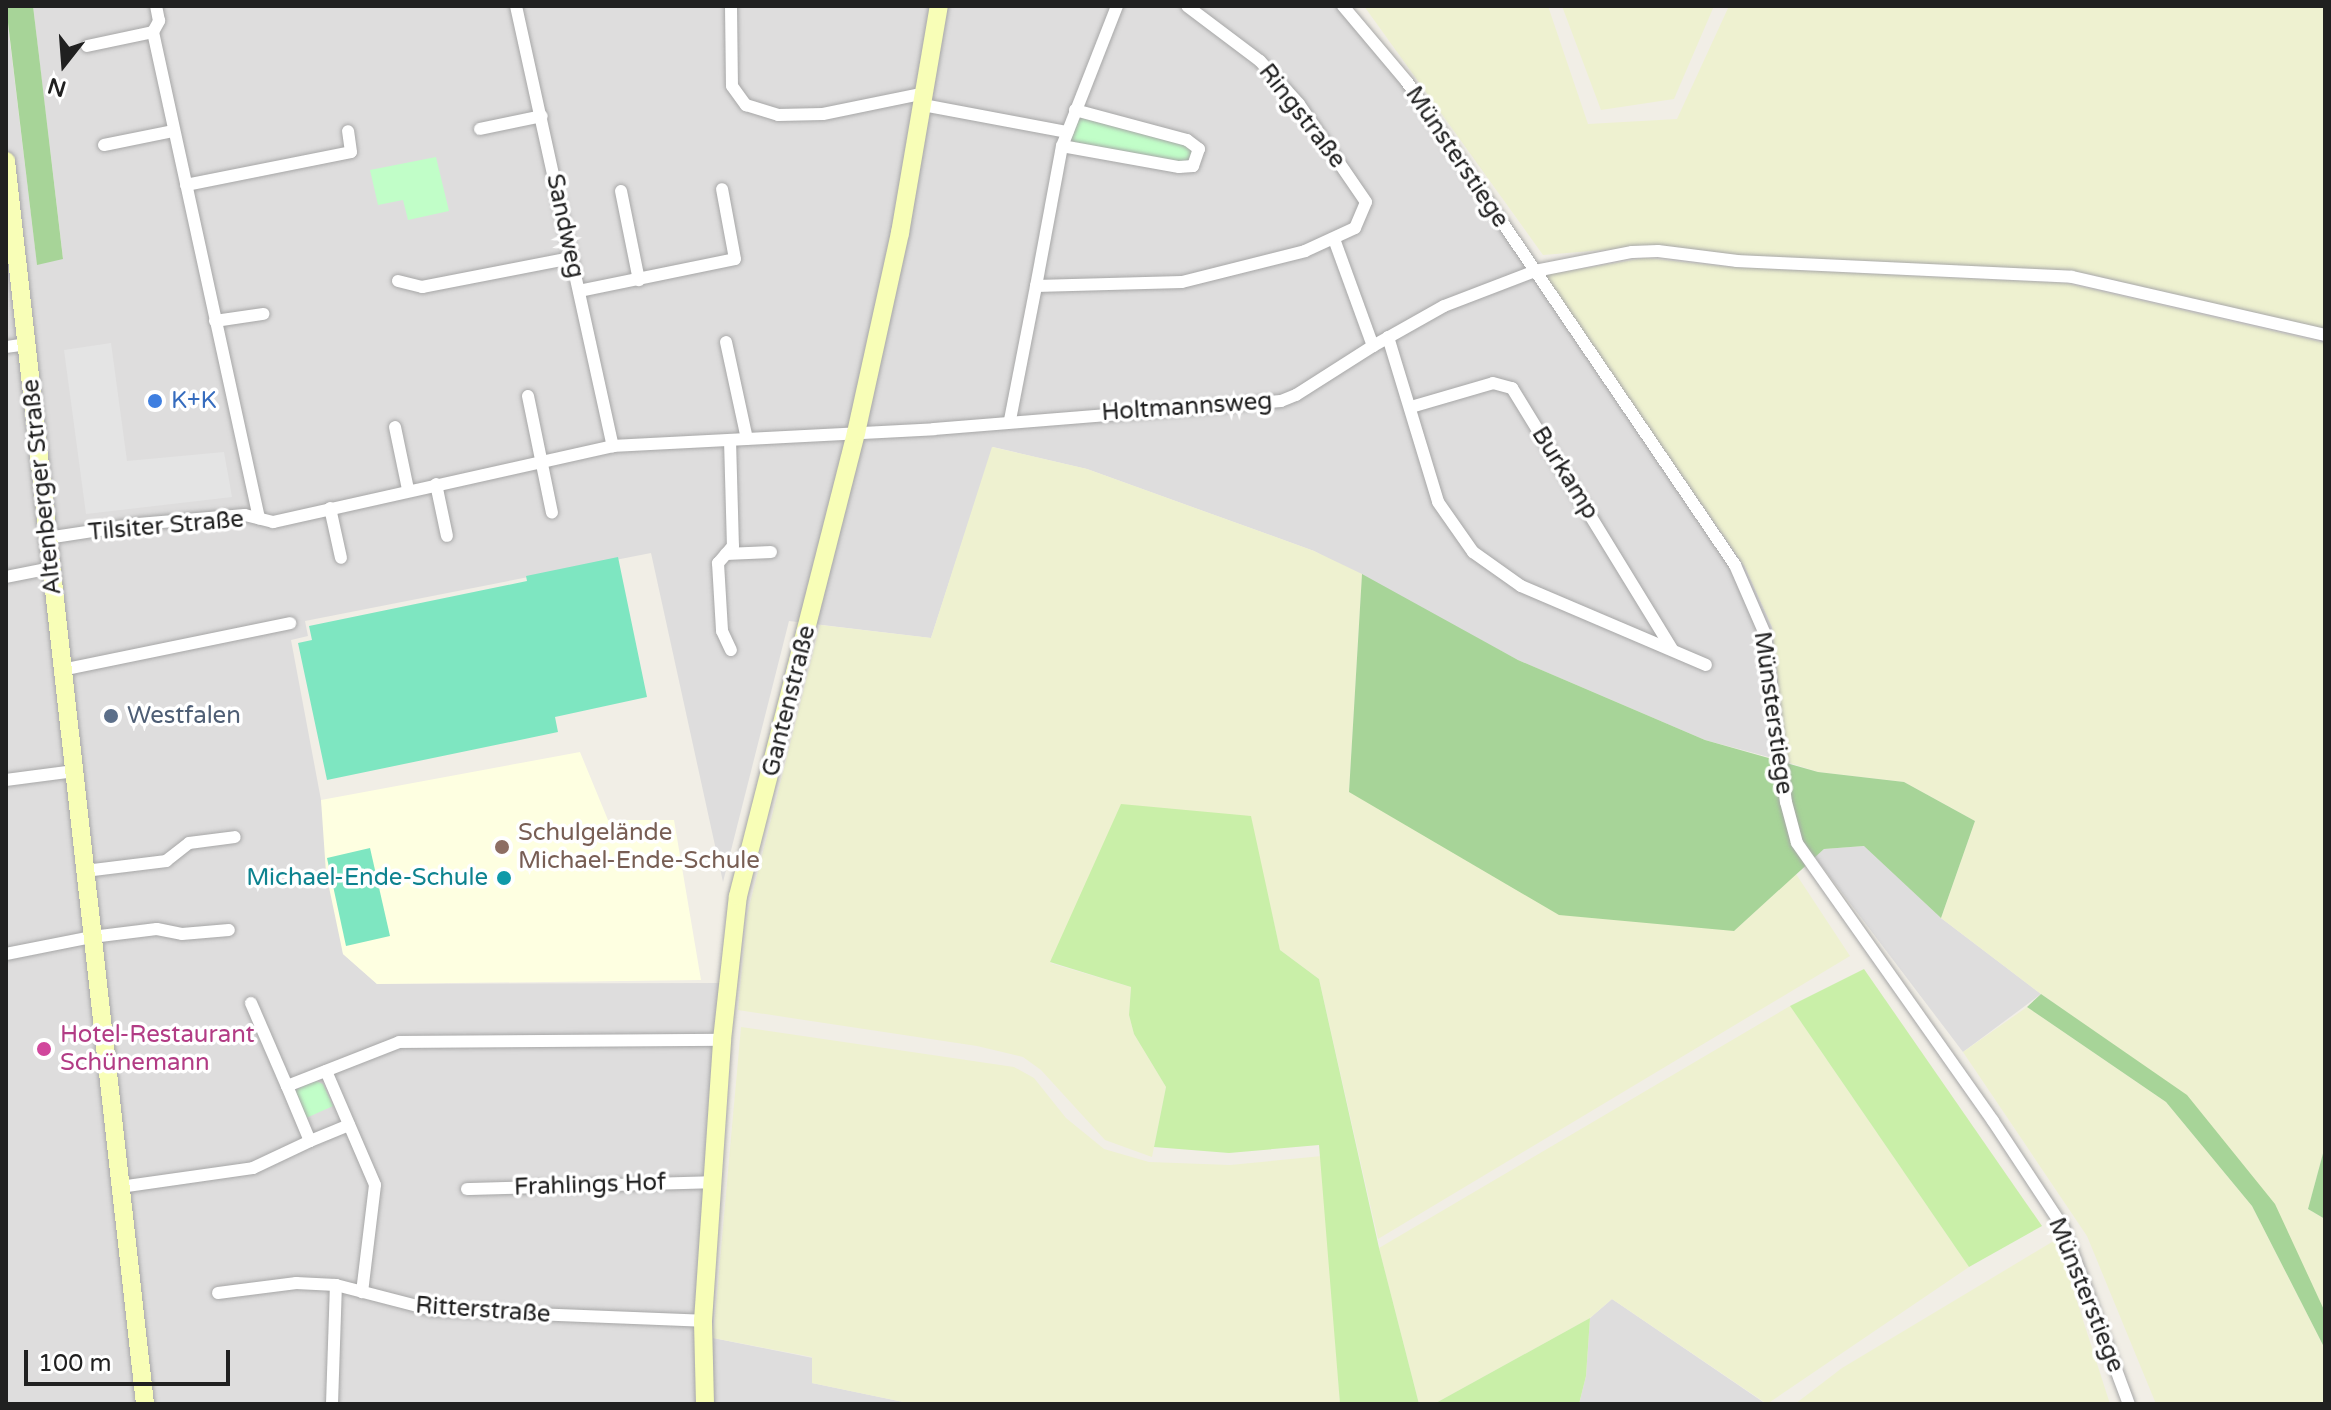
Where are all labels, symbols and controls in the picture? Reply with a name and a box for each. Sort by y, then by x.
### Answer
north arrow [24,24,104,104]
street label: Ringstraße [1252,58,1352,174]
text: N [45,72,69,102]
street label: Münsterstiege [1399,81,1515,233]
street label: Sandweg [540,171,590,281]
street label: Altenberger Straße [16,378,68,596]
place label: K+K [171,387,217,415]
street label: Holtmannsweg [1101,387,1273,427]
marker: K+K [146,392,164,410]
street label: Burkamp [1525,421,1605,525]
street label: Tilsiter Straße [87,505,245,547]
street label: Gantenstraße [756,622,822,780]
street label: Münsterstiege [1747,630,1799,796]
place label: Westfalen [127,702,241,730]
marker: Westfalen [102,707,120,725]
place label: Schulgelände Michael-Ende-Schule [518,819,760,875]
marker: Schulgelände Michael-Ende-Schule [493,838,511,856]
place label: Michael-Ende-Schule [246,864,488,892]
marker: Michael-Ende-Schule [495,869,513,887]
place label: Hotel-Restaurant Schünemann [60,1021,255,1077]
marker: Hotel-Restaurant Schünemann [35,1040,53,1058]
street label: Frahlings Hof [513,1168,667,1202]
street label: Münsterstiege [2042,1213,2130,1377]
street label: Ritterstraße [414,1291,552,1329]
scale bar [28,1334,234,1384]
text: 100 m [38,1349,112,1378]

